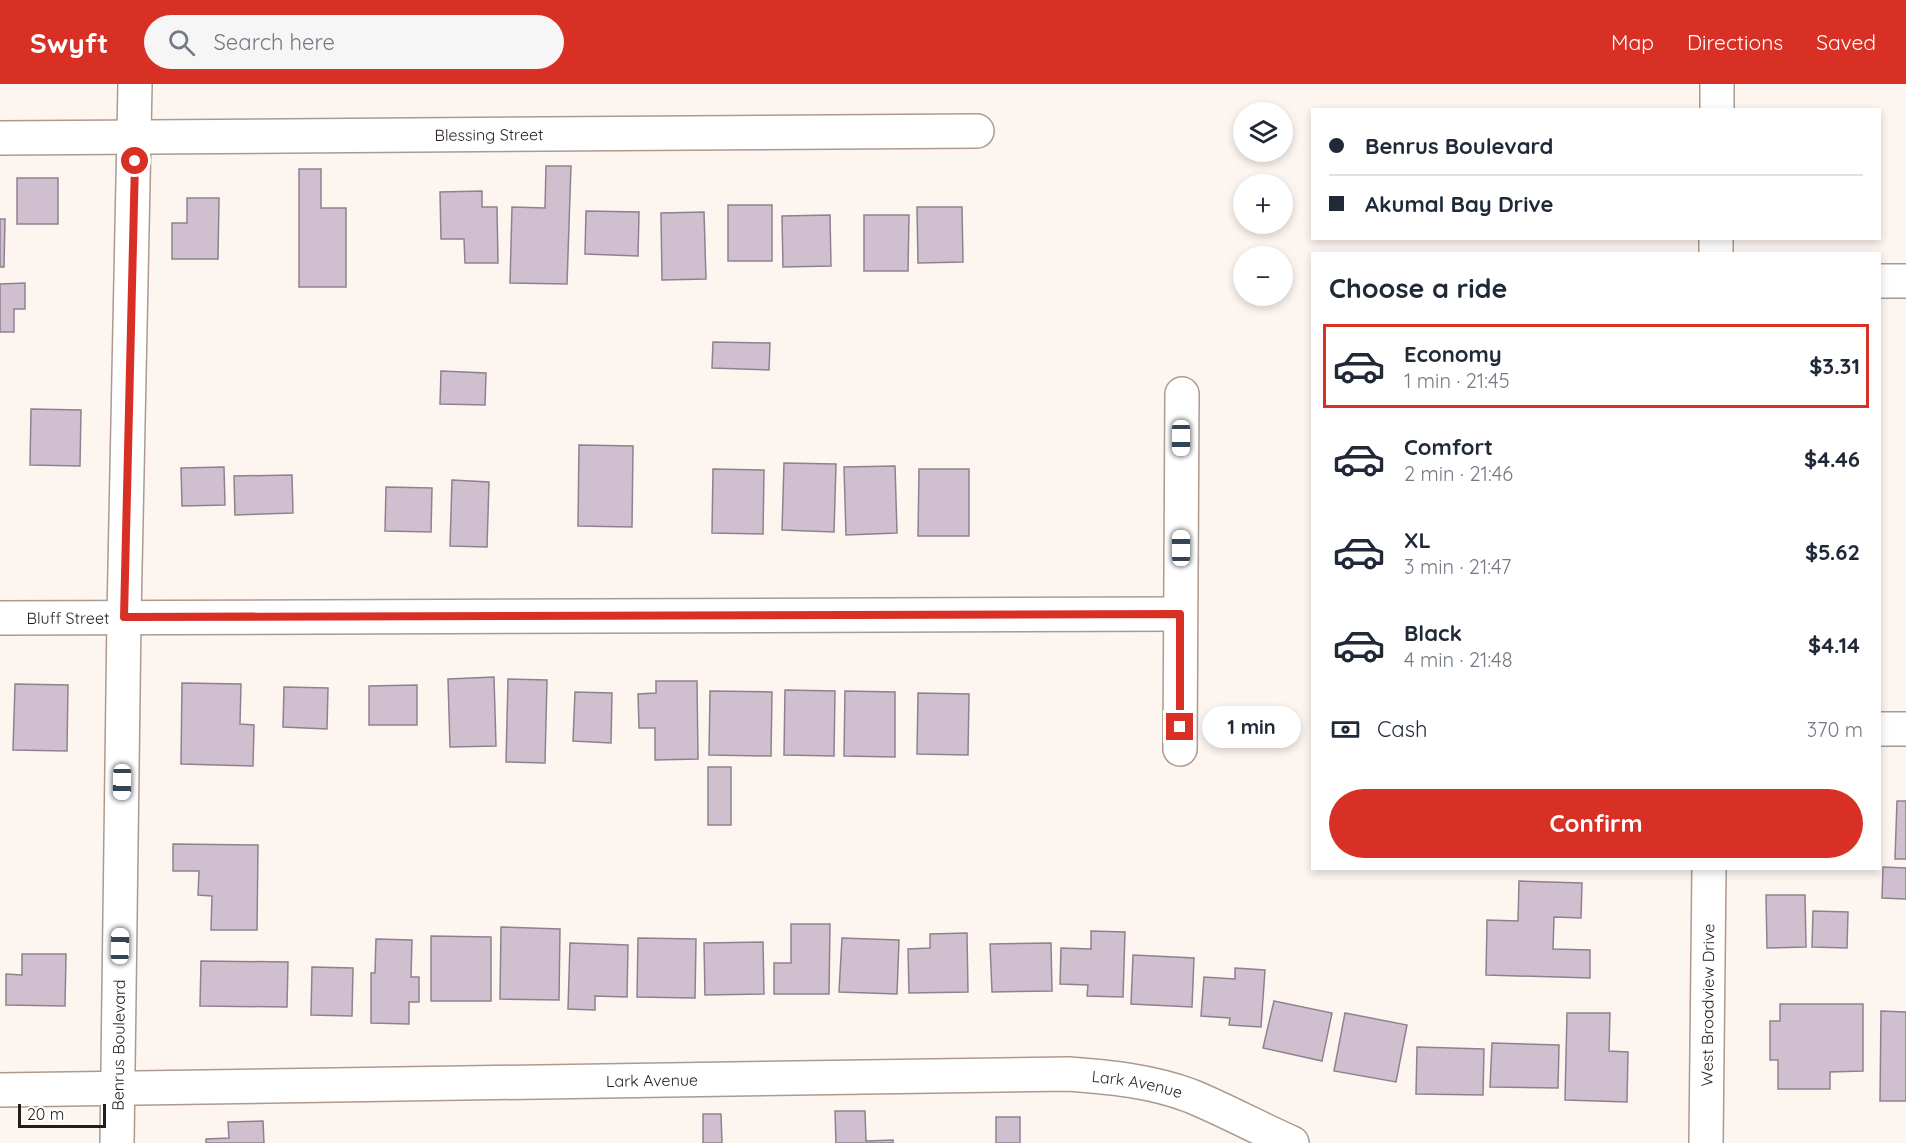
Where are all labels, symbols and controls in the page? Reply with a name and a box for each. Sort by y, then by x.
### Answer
search box [144,15,564,69]
text: Swyft [30,25,108,60]
icon: search [165,26,198,59]
text: Search here [213,28,335,56]
text: Map [1611,29,1654,55]
text: Directions [1687,29,1783,55]
text: Saved [1816,29,1876,55]
map controls [1233,102,1293,306]
button: layers [1233,102,1293,162]
street label: Blessing Street [435,124,543,145]
text: Benrus Boulevard [1365,132,1553,160]
route start [121,147,148,174]
button: + [1233,174,1293,234]
text: Akumal Bay Drive [1365,190,1554,218]
button: − [1233,246,1293,306]
text: Choose a ride [1329,271,1507,305]
icon: car [1332,339,1386,393]
text: Economy [1404,340,1502,368]
text: $3.31 [1809,352,1860,380]
text: 1 min · 21:45 [1404,368,1510,393]
car [1172,420,1190,456]
icon: car [1332,432,1386,486]
text: Comfort [1404,433,1493,461]
text: $4.46 [1804,445,1860,473]
text: 2 min · 21:46 [1404,461,1513,486]
icon: car [1332,525,1386,579]
text: XL [1404,526,1431,554]
car [1172,530,1190,566]
text: $5.62 [1805,538,1860,566]
text: 3 min · 21:47 [1404,554,1511,579]
street label: Bluff Street [27,608,109,628]
icon: car [1332,618,1386,672]
text: Black [1404,619,1462,647]
text: $4.14 [1808,631,1860,659]
text: 4 min · 21:48 [1404,647,1512,672]
callout: 1 min [1201,706,1300,748]
route end [1166,713,1193,740]
icon: cash [1329,713,1362,746]
text: 1 min [1227,714,1276,739]
text: Cash [1377,715,1428,743]
text: 370 m [1807,717,1863,742]
car [113,764,131,800]
button: Confirm [1329,789,1863,858]
street label: West Broadview Drive [1697,923,1718,1087]
car [111,928,129,964]
street label: Benrus Boulevard [107,979,129,1111]
street label: Lark Avenue [1091,1066,1185,1102]
street label: Lark Avenue [606,1070,698,1091]
scale bar [18,1101,106,1128]
text: 20 m [27,1104,64,1124]

